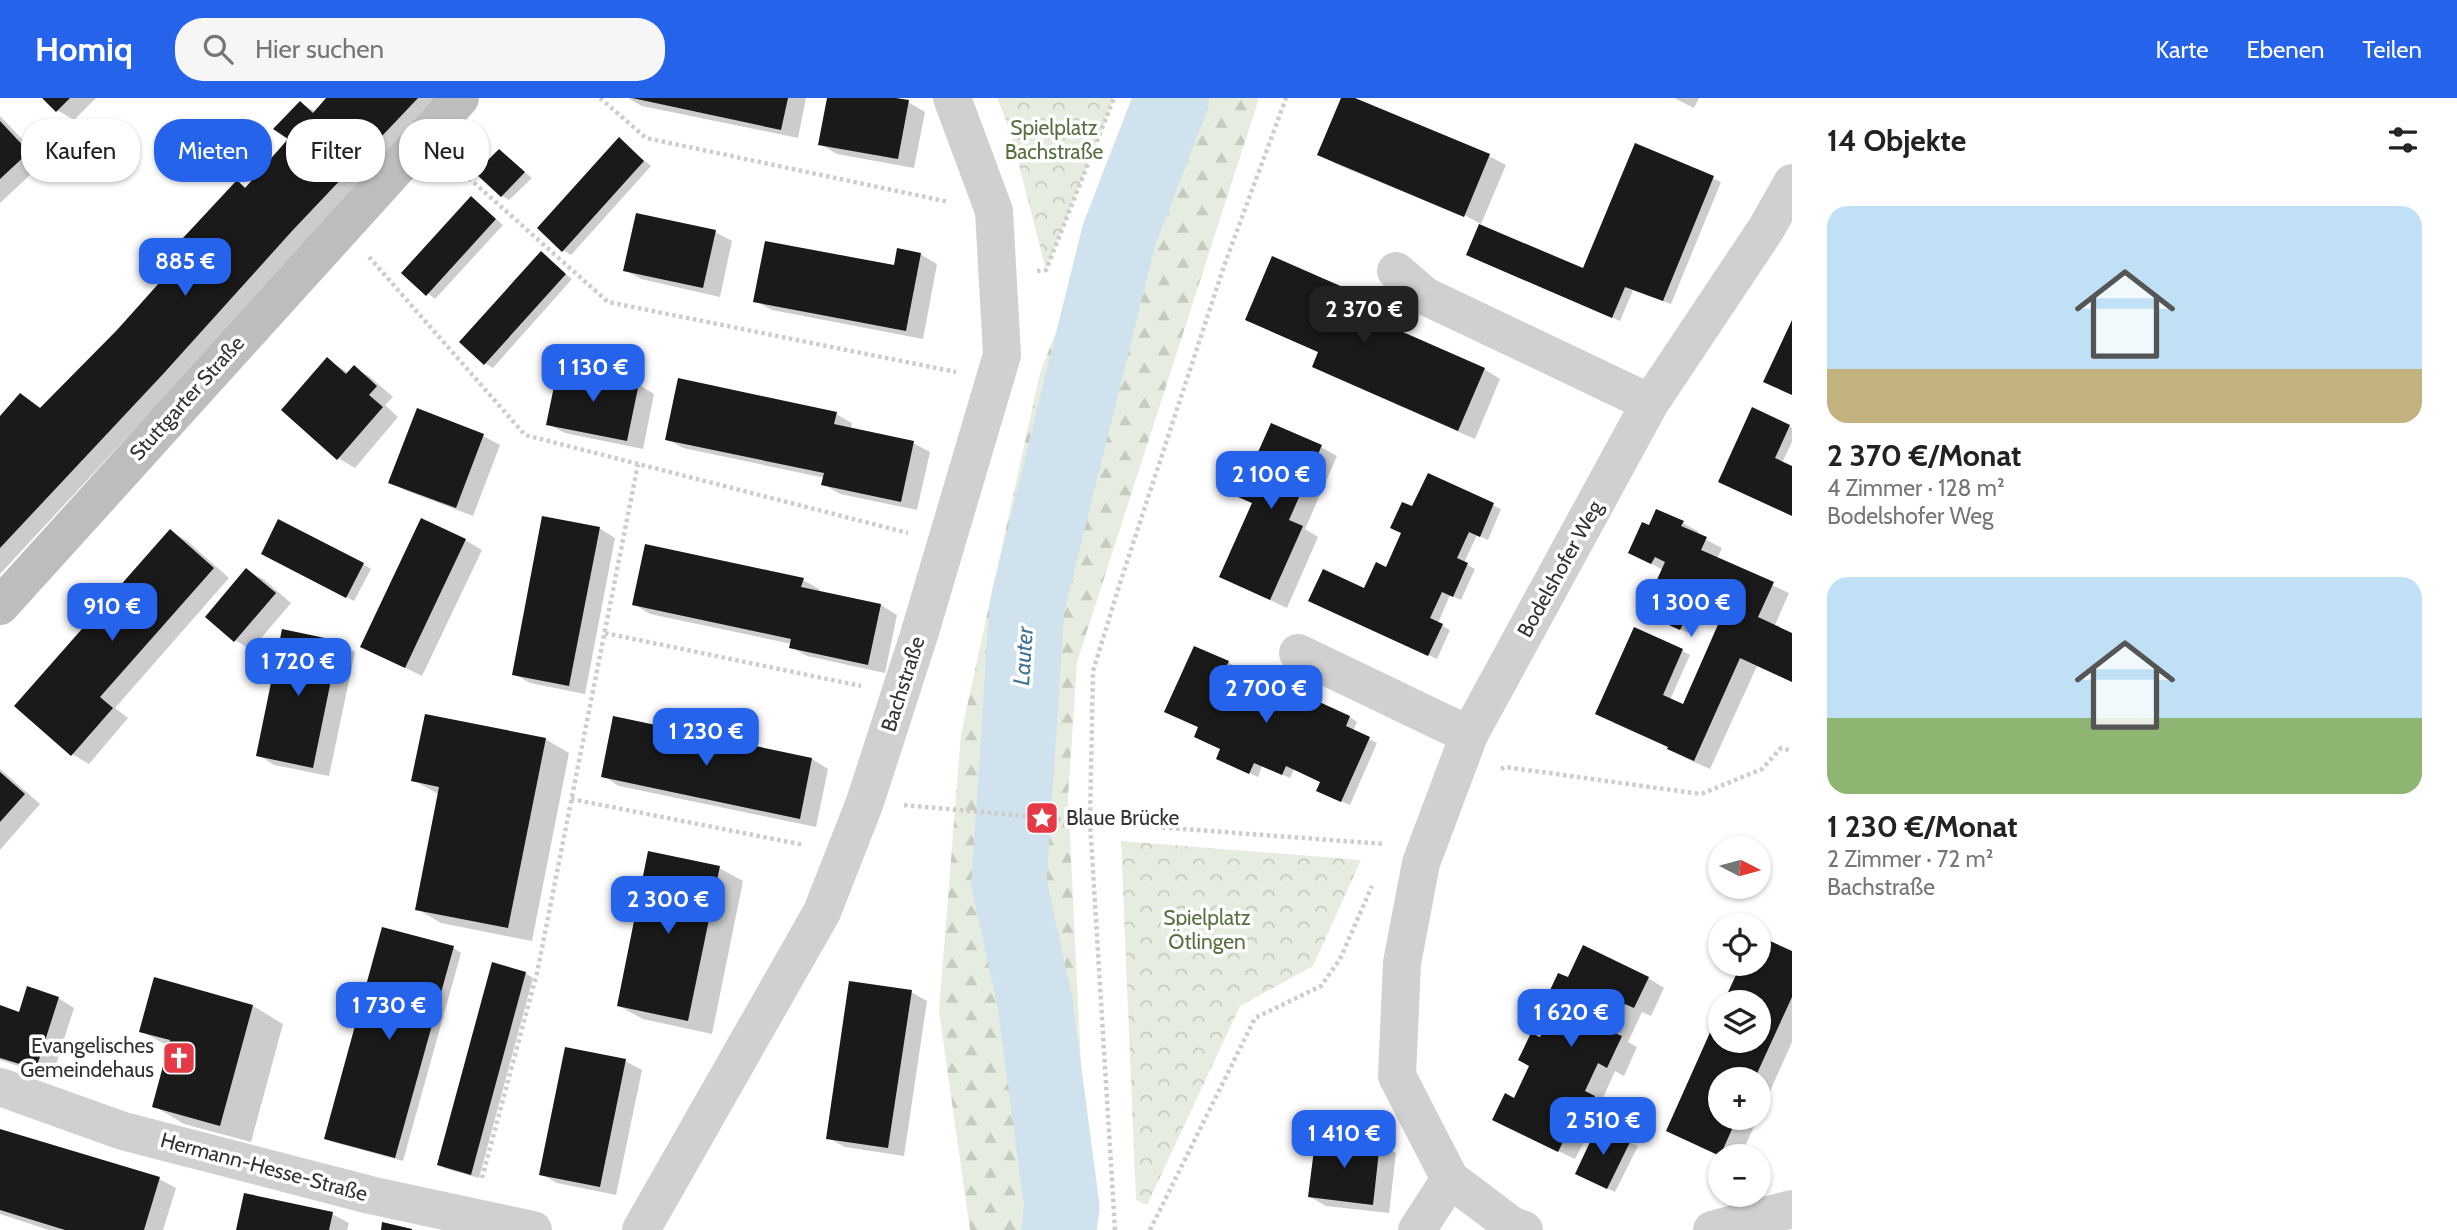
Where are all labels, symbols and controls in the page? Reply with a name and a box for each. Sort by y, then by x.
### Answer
search box [175,18,665,81]
text: Homiq [35,29,133,69]
icon: search [199,30,237,68]
text: Hier suchen [255,33,384,65]
text: Karte [2155,35,2208,64]
text: Ebenen [2246,35,2324,64]
text: Teilen [2362,35,2422,64]
park label: Spielplatz Bachstraße [1005,115,1104,164]
chip: Kaufen [21,119,140,182]
chip: Mieten [154,119,272,182]
chip: Filter [286,119,385,182]
chip: Neu [399,119,489,182]
icon: filters [2384,121,2422,159]
text: 14 Objekte [1827,122,1966,159]
pin: 885 € [136,238,234,298]
text: 885 € [155,247,215,275]
icon: home [2062,251,2188,377]
pin: 2 370 € [1299,286,1429,346]
text: 2 370 € [1325,295,1403,323]
street label: Stuttgarter Straße [124,330,249,465]
pin: 1 130 € [528,344,658,404]
text: 1 130 € [558,353,628,381]
text: 2 370 €/Monat [1827,437,2021,474]
pin: 2 100 € [1206,452,1336,511]
text: 2 100 € [1232,460,1310,488]
text: 4 Zimmer · 128 m² [1827,474,2005,502]
street label: Bodelshofer Weg [1512,496,1608,641]
text: Bodelshofer Weg [1827,502,1994,530]
pin: 1 300 € [1626,580,1756,639]
pin: 910 € [63,584,161,643]
text: 1 300 € [1652,588,1730,616]
text: 910 € [83,592,141,620]
icon: home [2062,622,2188,748]
water label: Lauter [1007,625,1039,686]
street label: Bachstraße [875,633,930,735]
pin: 1 720 € [233,638,363,698]
text: 1 720 € [261,647,335,675]
pin: 2 700 € [1201,666,1331,725]
text: 2 700 € [1225,674,1307,702]
pin: 1 230 € [641,708,771,768]
text: 1 230 € [669,717,743,745]
place icon: Blaue Brücke [1023,799,1061,837]
place label: Blaue Brücke [1066,805,1179,830]
text: 1 230 €/Monat [1827,808,2017,845]
north arrow [1708,836,1771,900]
map controls [1708,836,1771,1207]
text: 2 Zimmer · 72 m² [1827,845,1993,873]
text: Bachstraße [1827,873,1935,901]
pin: 2 300 € [603,876,733,936]
text: 2 300 € [627,885,709,913]
park label: Spielplatz Ötlingen [1163,905,1251,954]
button: locate [1708,913,1771,976]
pin: 1 730 € [324,982,454,1042]
pin: 1 620 € [1506,990,1636,1049]
button: layers [1708,990,1771,1053]
text: 1 730 € [352,991,426,1019]
text: 1 620 € [1534,998,1608,1026]
place label: Evangelisches Gemeindehaus [20,1033,154,1082]
church icon: Evangelisches Gemeindehaus [160,1039,198,1077]
button: + [1708,1067,1771,1130]
pin: 2 510 € [1538,1098,1668,1157]
text: 2 510 € [1566,1106,1640,1134]
pin: 1 410 € [1279,1110,1409,1170]
text: 1 410 € [1308,1119,1380,1147]
street label: Hermann-Hesse-Straße [158,1127,371,1206]
button: − [1708,1144,1771,1207]

